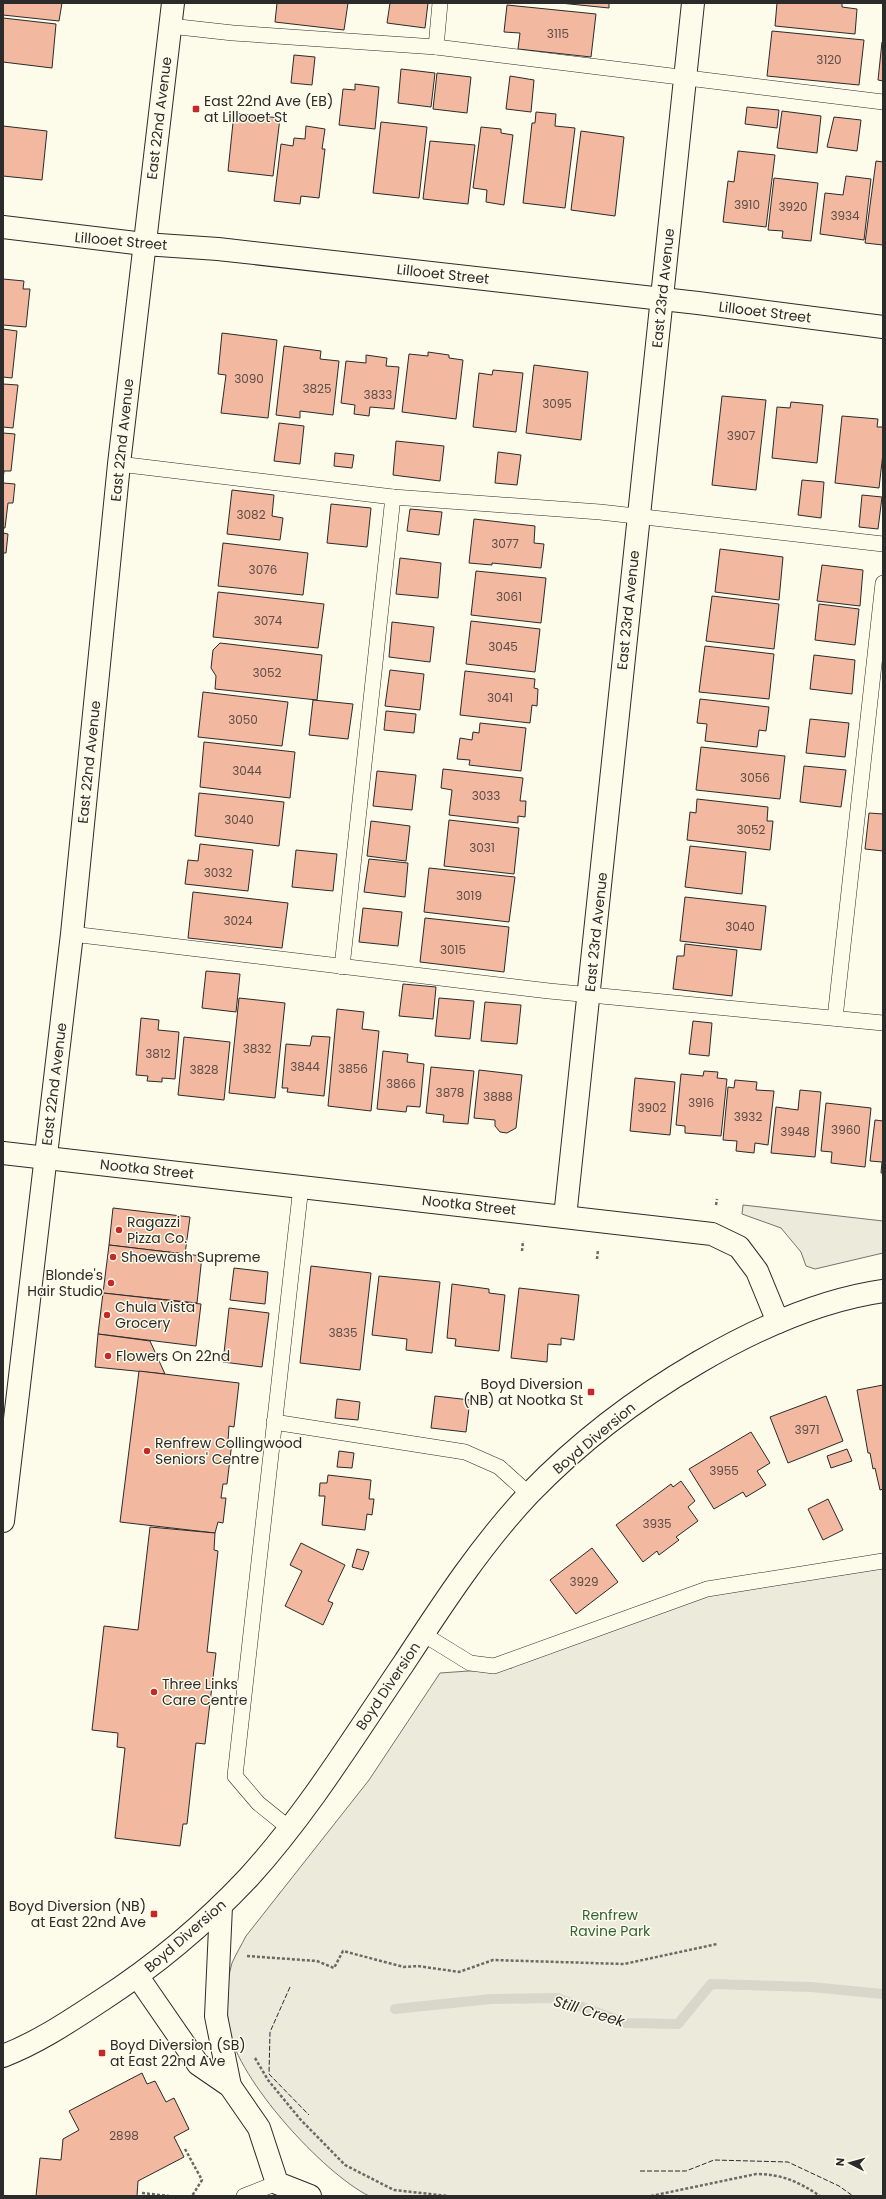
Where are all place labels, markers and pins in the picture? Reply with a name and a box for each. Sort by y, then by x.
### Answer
place label: East 22nd Ave (EB) at Lillooet St [204,91,333,127]
marker: East 22nd Ave (EB) at Lillooet St [191,104,201,114]
place label: Ragazzi Pizza Co. [127,1212,187,1248]
marker: Ragazzi Pizza Co. [114,1225,124,1235]
place label: Shoewash Supreme [121,1247,261,1267]
marker: Shoewash Supreme [108,1252,118,1262]
place label: Blonde's Hair Studio [27,1265,103,1301]
marker: Blonde's Hair Studio [106,1278,116,1288]
place label: Chula Vista Grocery [115,1297,195,1333]
marker: Chula Vista Grocery [102,1310,112,1320]
place label: Flowers On 22nd [116,1346,230,1366]
marker: Flowers On 22nd [103,1351,113,1361]
place label: Boyd Diversion (NB) at Nootka St [463,1374,583,1410]
marker: Boyd Diversion (NB) at Nootka St [586,1387,596,1397]
place label: Renfrew Collingwood Seniors' Centre [155,1433,302,1469]
marker: Renfrew Collingwood Seniors' Centre [142,1446,152,1456]
place label: Three Links Care Centre [162,1674,248,1710]
marker: Three Links Care Centre [149,1687,159,1697]
place label: Boyd Diversion (NB) at East 22nd Ave [9,1896,146,1932]
marker: Boyd Diversion (NB) at East 22nd Ave [149,1909,159,1919]
place label: Boyd Diversion (SB) at East 22nd Ave [110,2035,246,2071]
marker: Boyd Diversion (SB) at East 22nd Ave [97,2048,107,2058]

